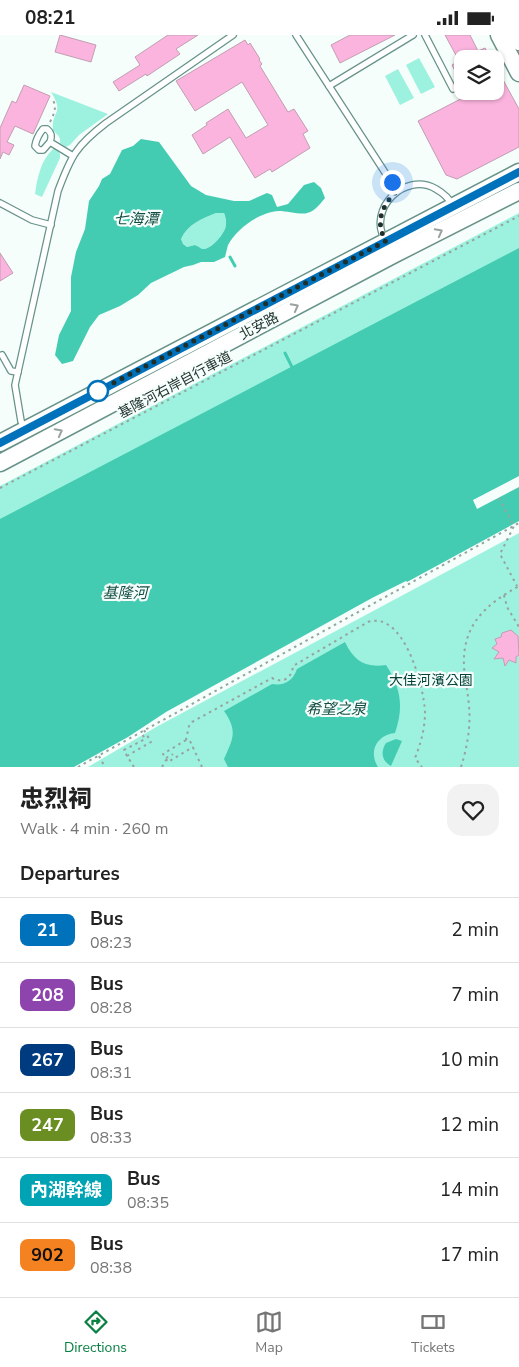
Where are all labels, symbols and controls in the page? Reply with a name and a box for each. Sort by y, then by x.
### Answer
text: 08:21 [25,5,75,31]
map controls [454,50,504,100]
button: layers [454,50,504,100]
your location [380,170,405,195]
water label: 七海潭 [113,209,161,229]
one-way arrow [434,228,443,238]
one-way arrow [290,303,299,313]
street label: 北安路 [236,308,282,344]
street label: 基隆河右岸自行車道 [115,347,235,423]
unlabelled marker [87,380,109,402]
one-way arrow [54,428,63,438]
water label: 基隆河 [102,583,150,603]
park label: 大佳河濱公園 [389,671,473,690]
water label: 希望之泉 [306,699,367,719]
text: 忠烈祠 [20,783,92,815]
button: heart [447,784,499,836]
text: Walk · 4 min · 260 m [20,818,168,840]
text: Departures [20,861,120,887]
text: Bus [90,906,123,932]
text: 2 min [451,917,499,943]
text: 21 [37,918,58,942]
text: 08:23 [90,932,132,954]
text: Bus [90,971,123,997]
text: 7 min [451,982,499,1008]
text: 208 [31,983,64,1007]
text: 08:28 [90,997,132,1019]
text: Bus [90,1036,123,1062]
text: 10 min [440,1047,499,1073]
text: 267 [31,1048,64,1072]
text: 08:31 [90,1062,132,1084]
text: Bus [90,1101,123,1127]
text: 12 min [440,1112,499,1138]
text: 247 [31,1113,64,1137]
text: 08:33 [90,1127,132,1149]
text: Bus [127,1166,160,1192]
text: 14 min [440,1177,499,1203]
text: 內湖幹線 [30,1178,102,1202]
text: 08:35 [127,1192,169,1214]
text: Bus [90,1231,123,1257]
text: 17 min [440,1242,499,1268]
text: 902 [31,1243,64,1267]
text: 08:38 [90,1257,132,1279]
tab: Directions [64,1308,127,1357]
tab: Map [255,1308,283,1357]
tab: Tickets [411,1308,455,1357]

